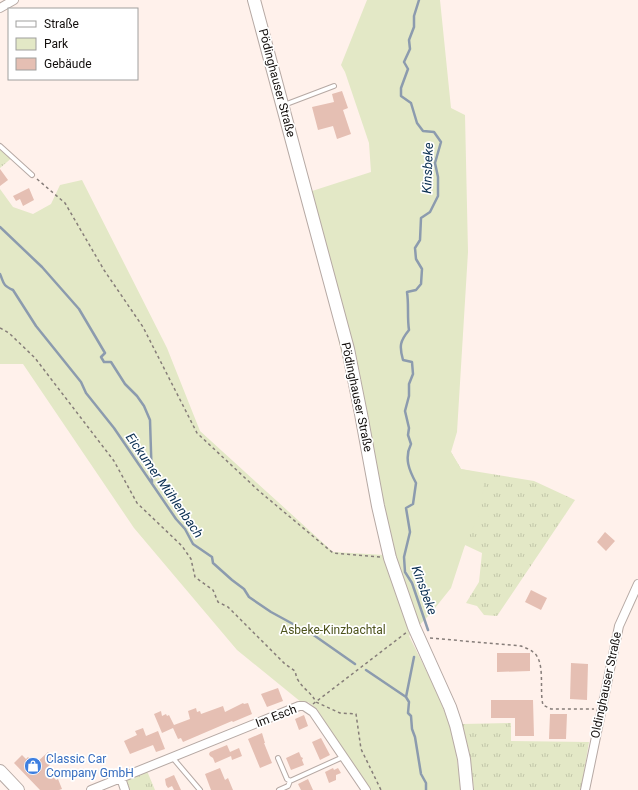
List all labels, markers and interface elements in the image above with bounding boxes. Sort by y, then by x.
legend [8,8,138,80]
text: Straße [44,17,79,31]
street label: Pödinghauser Straße [256,27,298,139]
text: Park [44,37,69,51]
text: Gebäude [44,57,92,71]
water label: Kinsbeke [419,142,436,194]
street label: Pödinghauser Straße [339,341,375,453]
water label: Eickumer Mühlenbach [123,430,206,541]
water label: Kinsbeke [409,564,440,617]
park label: Asbeke-Kinzbachtal [280,623,386,637]
street label: Oldinghauser Straße [588,630,624,740]
street label: Im Esch [254,702,298,730]
place label: Classic Car Company GmbH [46,752,134,780]
shop icon: Classic Car Company GmbH [23,756,43,776]

